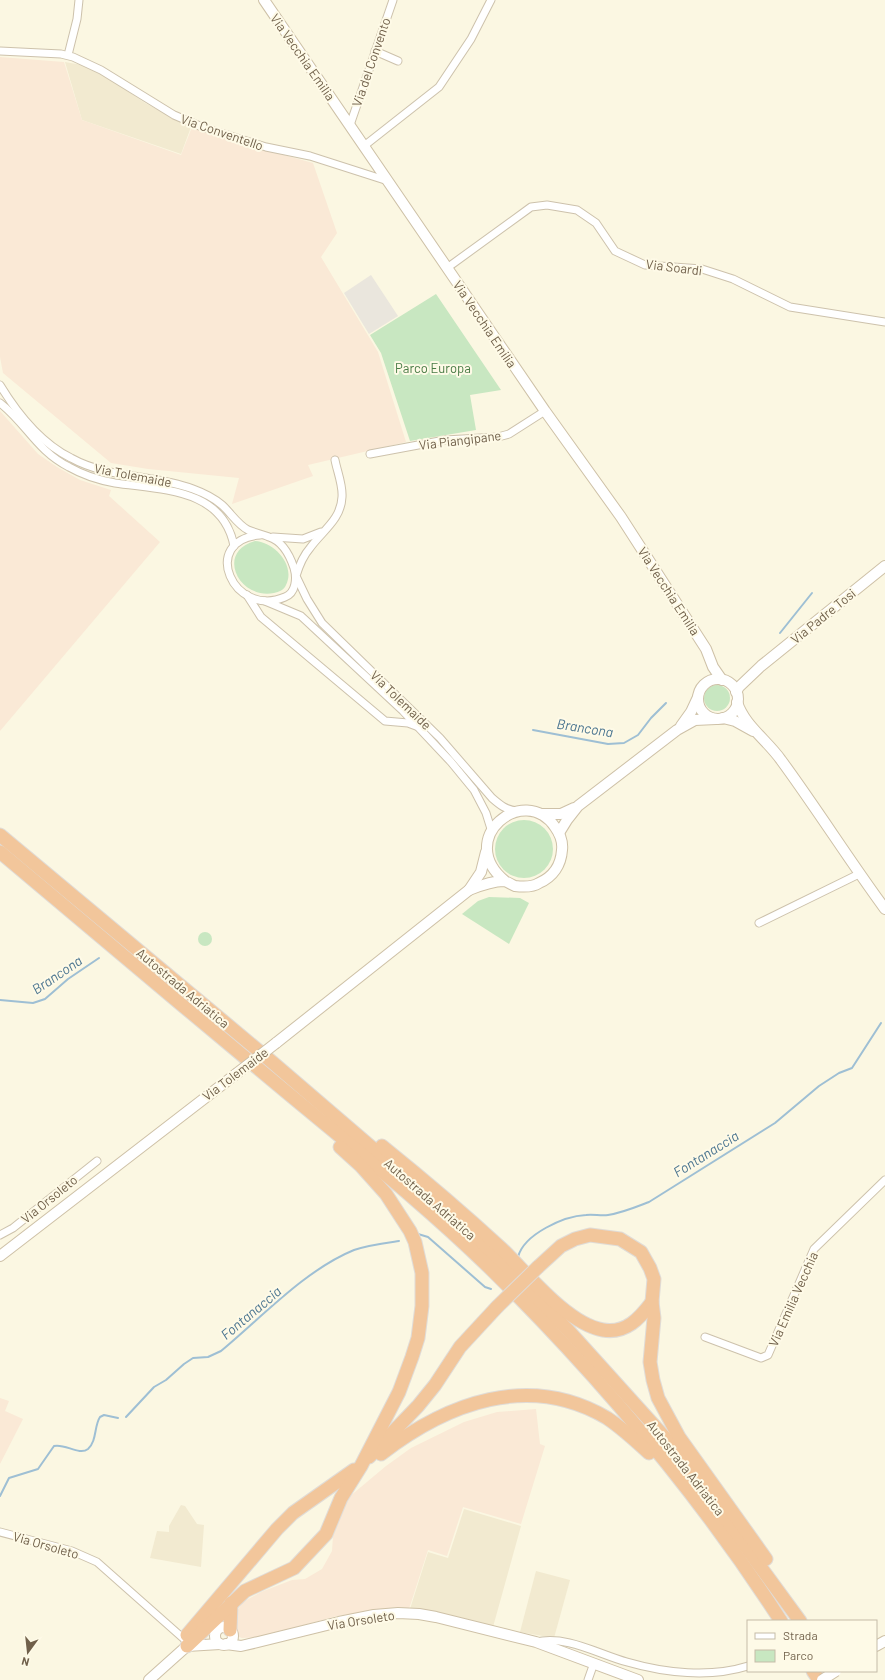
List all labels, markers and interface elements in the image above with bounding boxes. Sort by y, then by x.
street label: Via Vecchia Emilia [267,11,339,103]
street label: Via del Convento [348,15,394,109]
street label: Via Conventello [179,110,265,154]
street label: Via Soardi [645,256,703,278]
street label: Via Vecchia Emilia [450,277,520,371]
park label: Parco Europa [395,360,471,376]
street label: Via Piangipane [418,427,502,453]
street label: Via Tolemaide [93,460,173,490]
street label: Via Vecchia Emilia [634,544,704,638]
street label: Via Padre Tosi [787,585,859,647]
street label: Via Tolemaide [367,667,435,733]
water label: Brancona [556,715,615,740]
street label: Autostrada Adriatica [133,945,233,1031]
water label: Brancona [28,952,85,998]
street label: Via Tolemaide [199,1044,271,1104]
water label: Fontanaccia [670,1127,742,1180]
street label: Autostrada Adriatica [381,1155,479,1243]
street label: Via Orsoleto [18,1171,80,1227]
street label: Via Emilia Vecchia [765,1249,821,1349]
water label: Fontanaccia [217,1282,284,1343]
street label: Autostrada Adriatica [644,1417,728,1519]
street label: Via Orsoleto [11,1528,81,1562]
street label: Via Orsoleto [326,1607,396,1633]
legend [747,1620,877,1672]
text: Strada [783,1628,818,1642]
north arrow [8,1632,48,1672]
text: Parco [783,1648,813,1662]
text: N [20,1655,31,1669]

